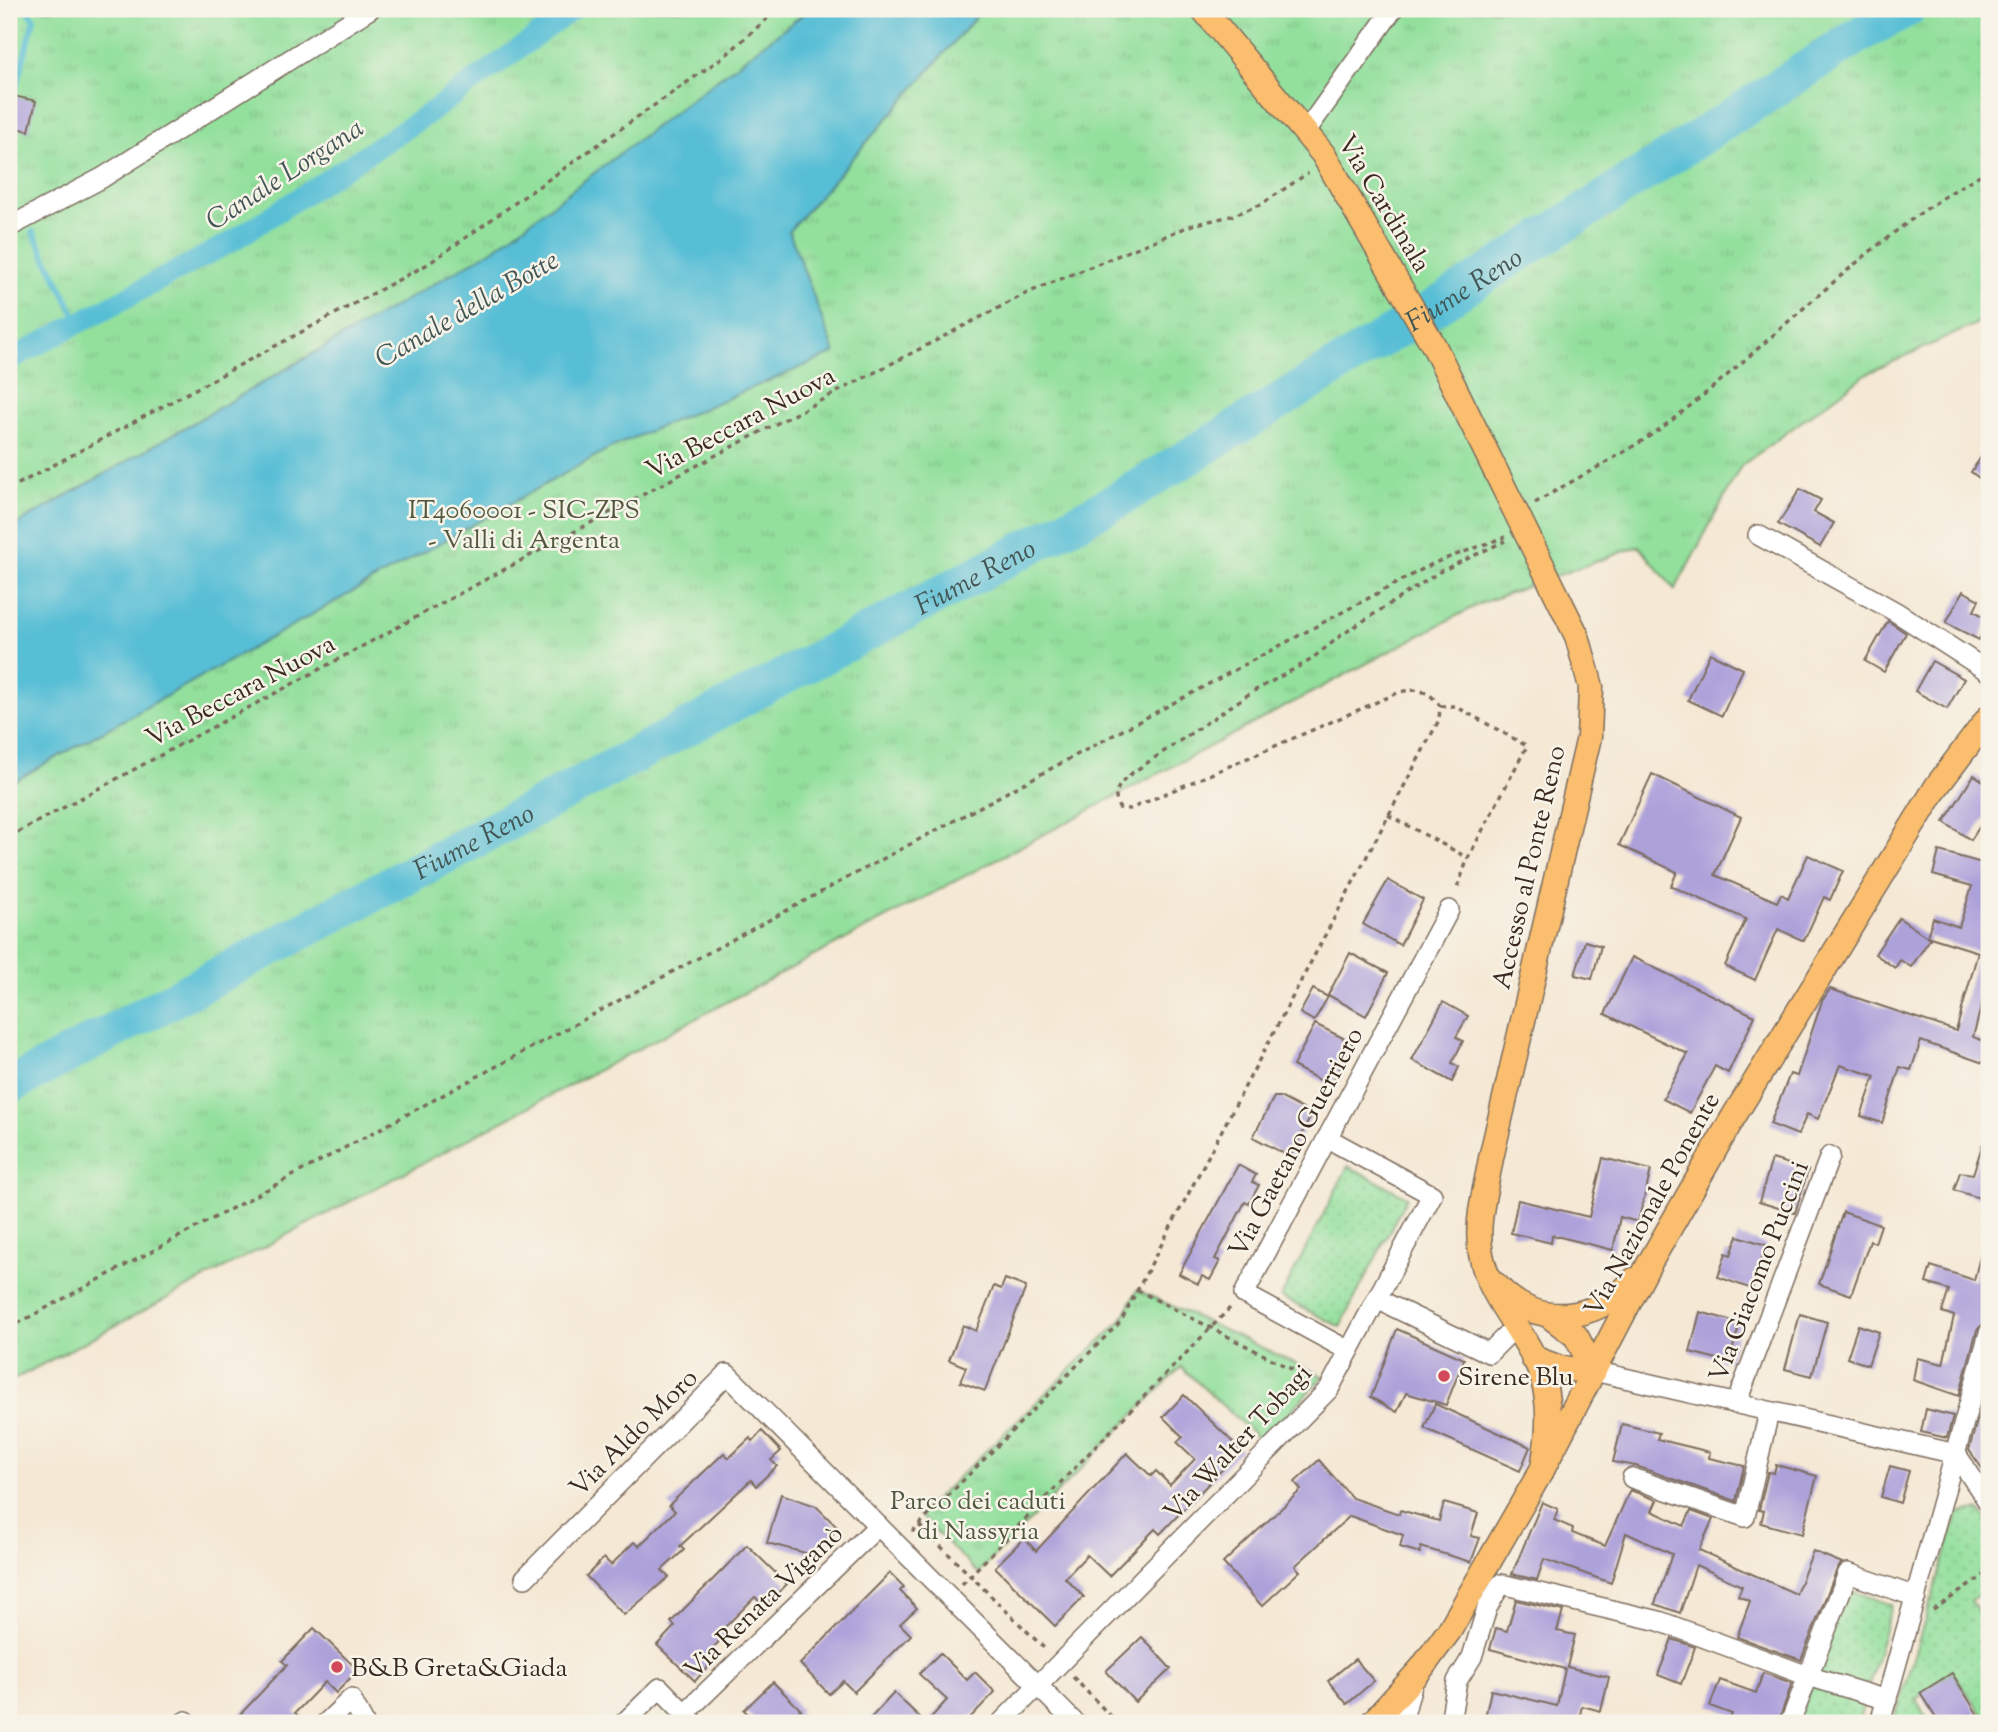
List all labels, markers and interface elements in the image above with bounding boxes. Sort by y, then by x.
water label: Canale Lorgana [199,109,372,242]
street label: Via Cardinala [1327,128,1439,280]
water label: Fiume Reno [1398,239,1531,343]
water label: Canale della Botte [368,242,567,379]
street label: Via Beccara Nuova [640,359,843,490]
park label: IT4060001 - SIC-ZPS - Valli di Argenta [408,493,640,560]
water label: Fiume Reno [908,530,1044,627]
street label: Via Beccara Nuova [140,627,343,758]
street label: Accesso al Ponte Reno [1484,742,1576,993]
water label: Fiume Reno [407,795,542,892]
street label: Via Gaetano Guerriero [1221,1021,1374,1265]
street label: Via Nazionale Ponente [1576,1086,1730,1324]
street label: Via Giacomo Puccini [1701,1156,1820,1388]
street label: Via Walter Tobagi [1156,1357,1322,1531]
place label: Sirene Blu [1458,1360,1574,1397]
street label: Via Aldo Moro [562,1361,707,1506]
marker: Sirene Blu [1436,1368,1452,1384]
park label: Parco dei caduti di Nassyria [890,1484,1066,1551]
street label: Via Renata Viganò [677,1517,853,1689]
place label: B&B Greta&Giada [351,1651,567,1688]
marker: B&B Greta&Giada [329,1659,345,1675]

